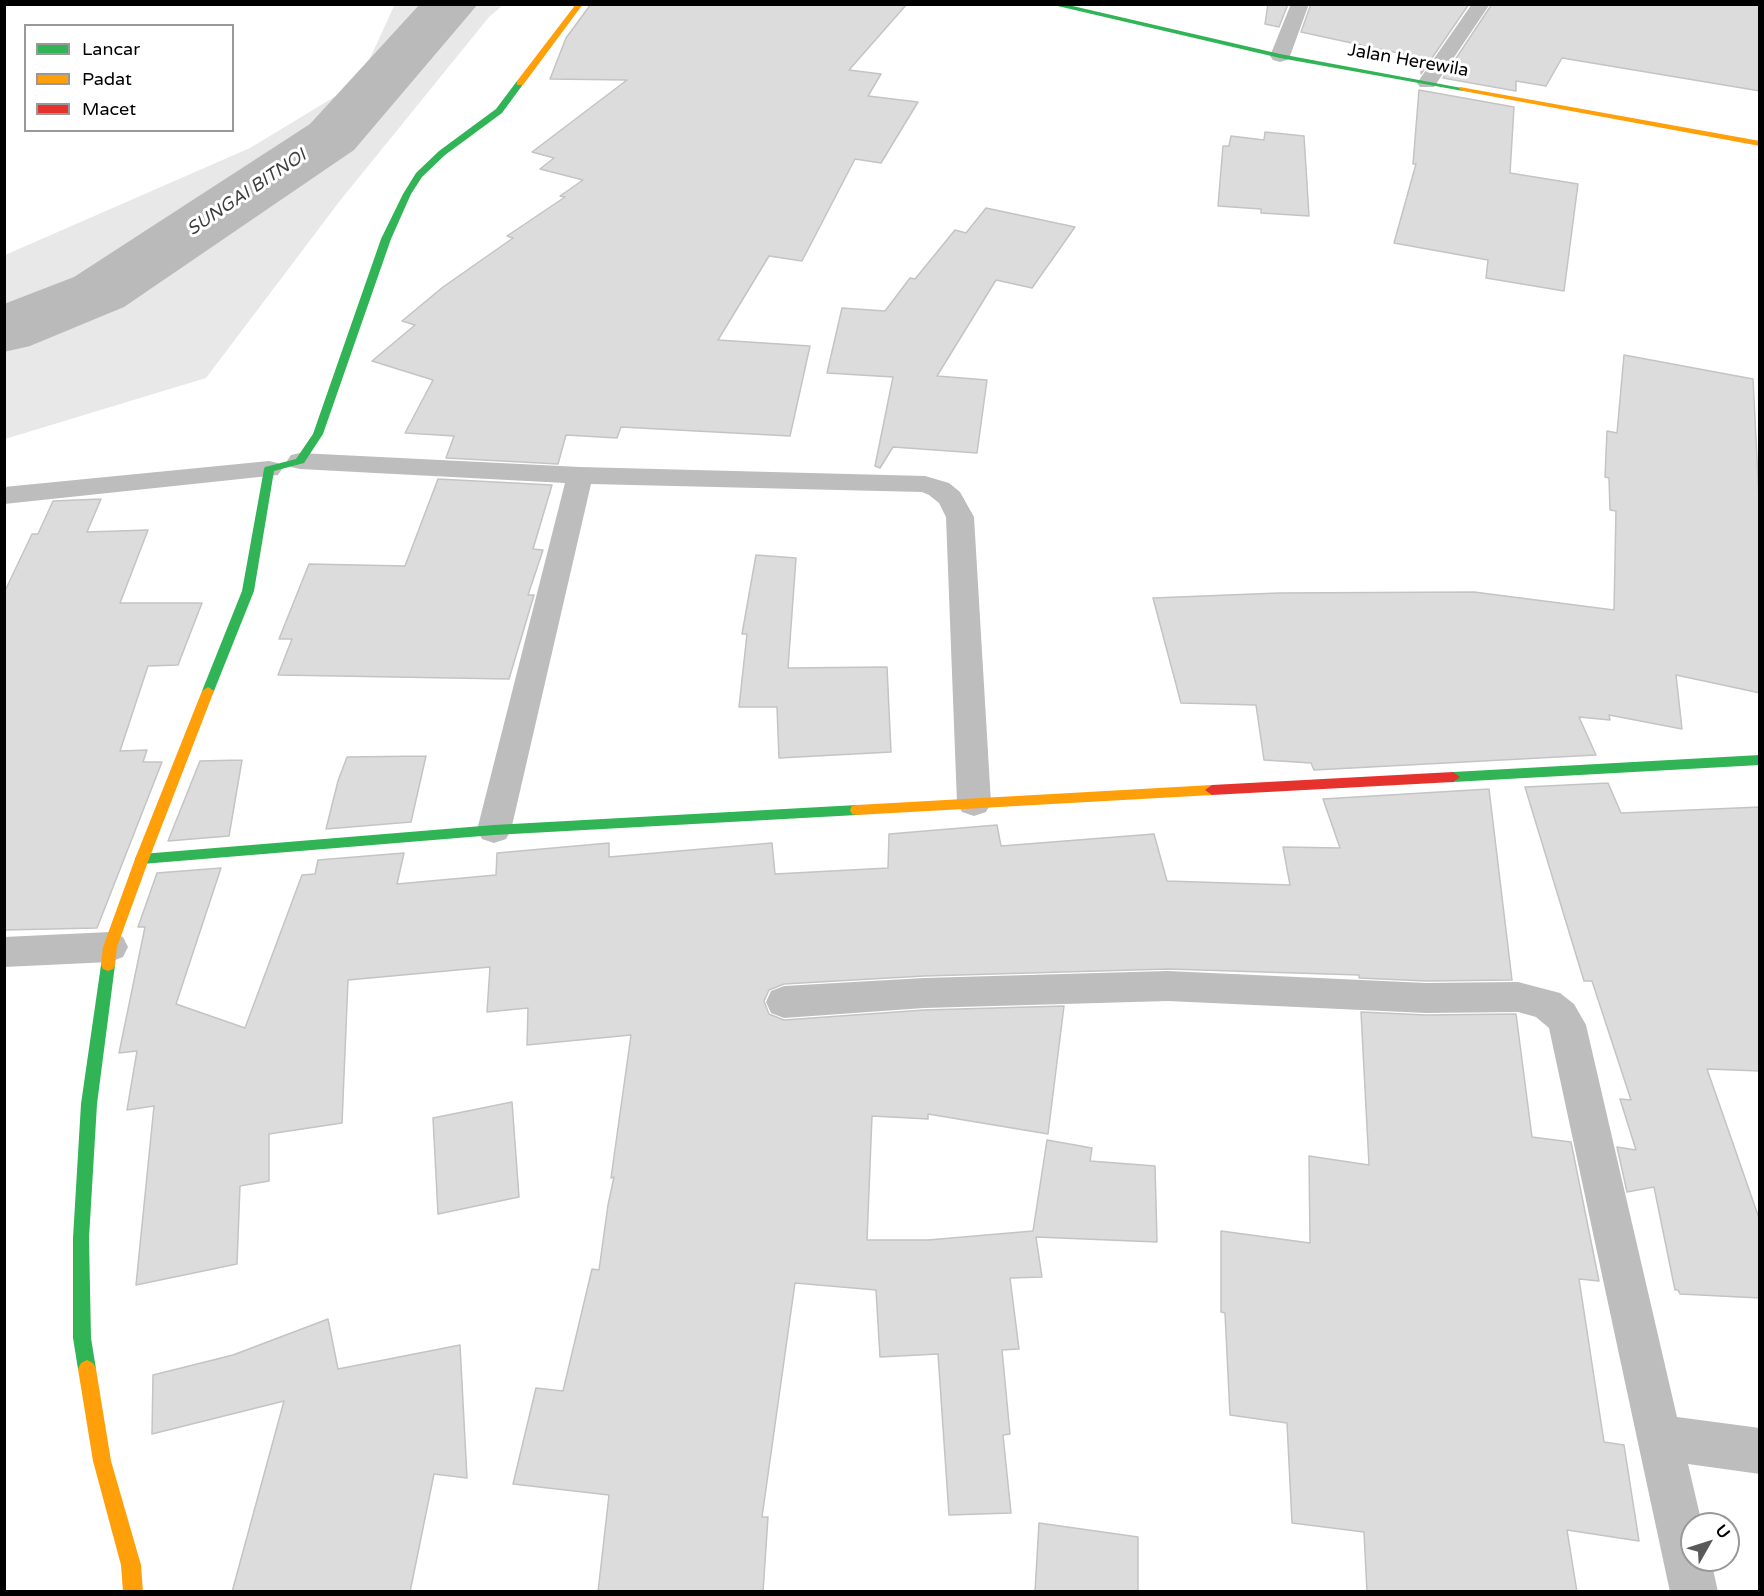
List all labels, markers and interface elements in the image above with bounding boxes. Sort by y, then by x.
legend [24,24,234,132]
text: Lancar [82,38,140,60]
street label: Jalan Herewila [1346,40,1470,82]
text: Padat [82,68,132,90]
text: Macet [82,98,136,120]
water label: SUNGAI BITNOI [183,145,311,241]
north arrow [1680,1512,1740,1572]
text: U [1711,1521,1734,1543]

